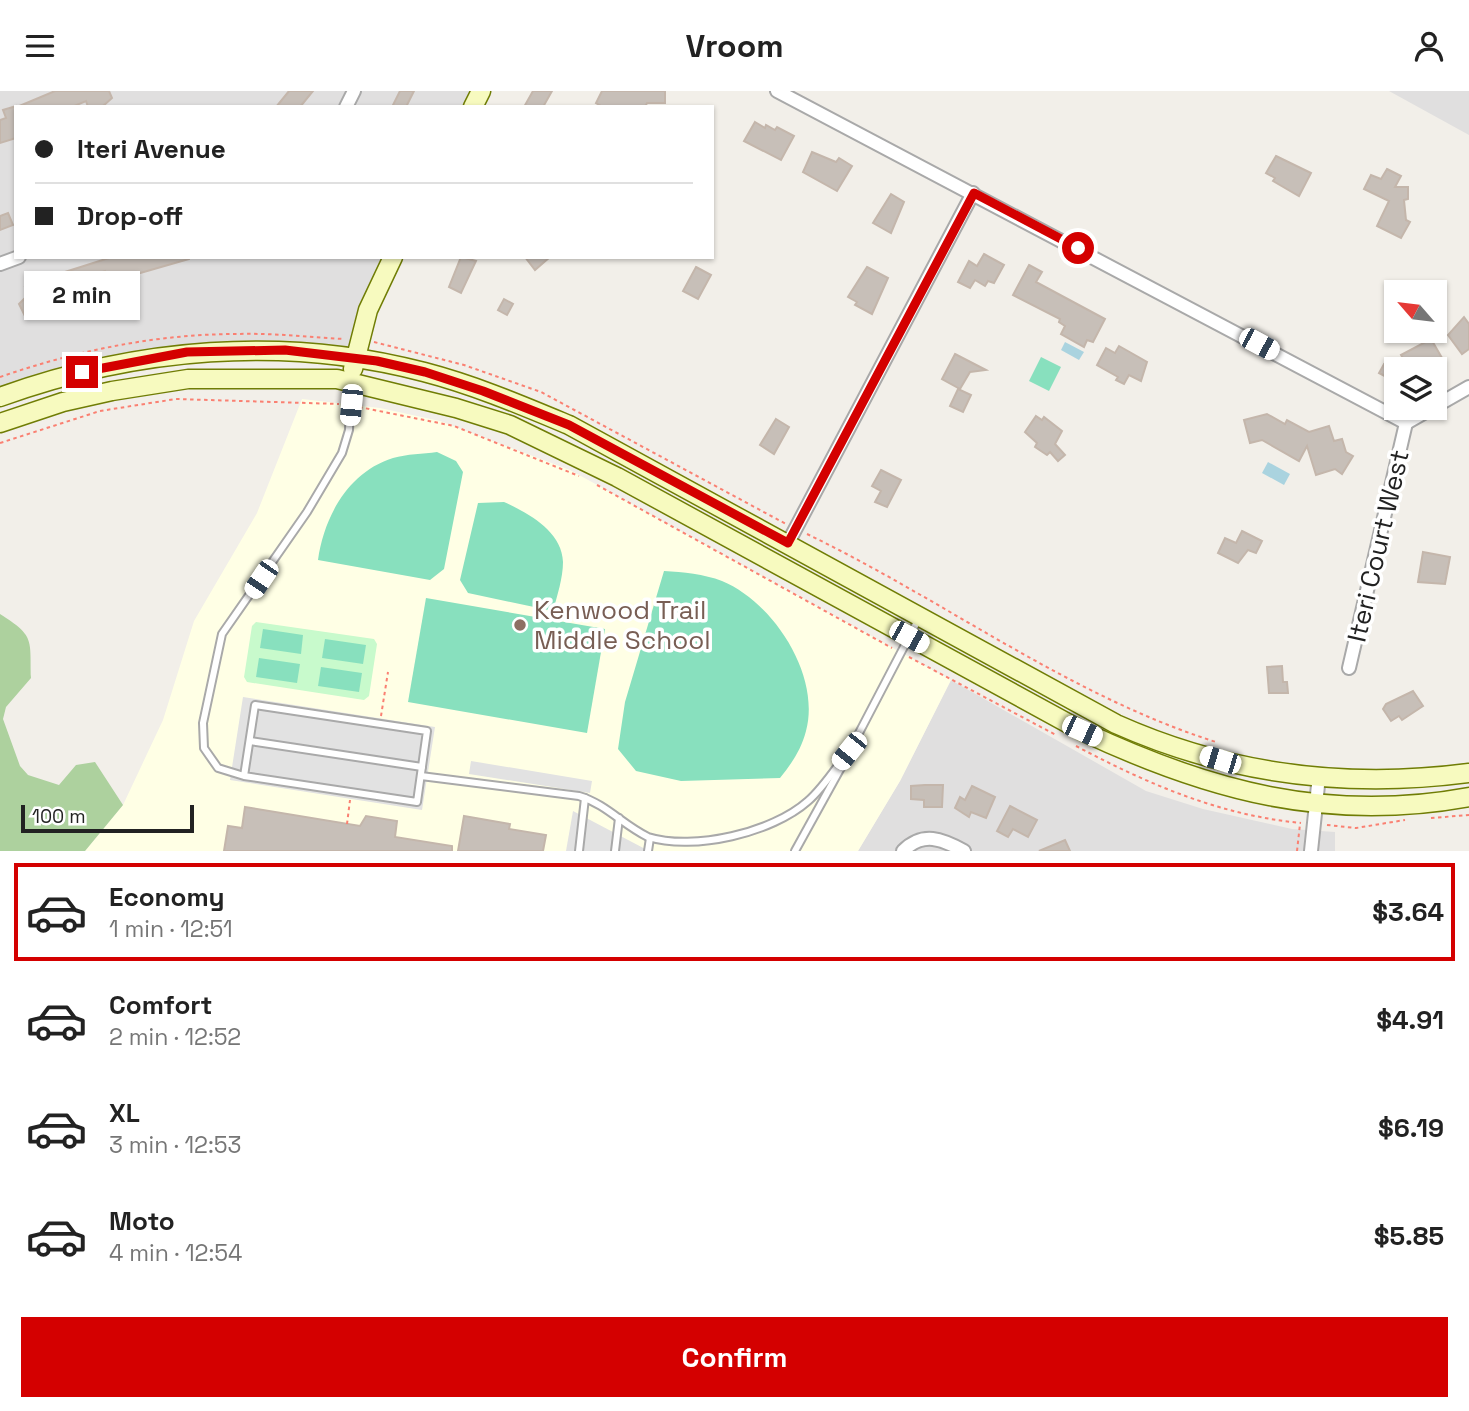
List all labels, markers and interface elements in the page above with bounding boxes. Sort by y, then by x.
text: Vroom [685,26,784,66]
icon: menu [21,27,59,65]
icon: person [1410,27,1448,65]
text: Iteri Avenue [77,132,226,166]
text: Drop-off [77,199,183,233]
route start [1062,232,1094,264]
callout: 2 min [24,271,140,320]
text: 2 min [52,280,112,310]
north arrow [1384,280,1447,343]
map controls [1384,280,1447,420]
car [1236,325,1283,363]
route end [66,356,98,388]
button: layers [1384,357,1447,420]
car [339,383,364,427]
street label: Iteri Court West [1339,447,1417,645]
car [241,556,282,602]
place label: Kenwood Trail Middle School [534,593,711,657]
marker: Kenwood Trail Middle School [512,617,528,633]
car [886,618,933,656]
car [1059,713,1106,749]
car [828,728,871,774]
car [1197,744,1244,776]
scale bar [21,802,194,834]
text: 100 m [32,804,86,829]
text: Economy [109,880,225,914]
icon: car [25,881,88,944]
text: $3.64 [1372,895,1444,929]
text: 1 min · 12:51 [109,914,233,944]
text: Comfort [109,988,212,1022]
icon: car [25,989,88,1052]
text: $4.91 [1376,1003,1444,1037]
text: 2 min · 12:52 [109,1022,241,1052]
text: XL [109,1096,140,1130]
icon: car [25,1097,88,1160]
text: $6.19 [1378,1111,1444,1145]
text: 3 min · 12:53 [109,1130,241,1160]
text: Moto [109,1204,175,1238]
icon: car [25,1205,88,1268]
text: $5.85 [1374,1219,1444,1253]
text: 4 min · 12:54 [109,1238,242,1268]
button: Confirm [21,1317,1448,1397]

